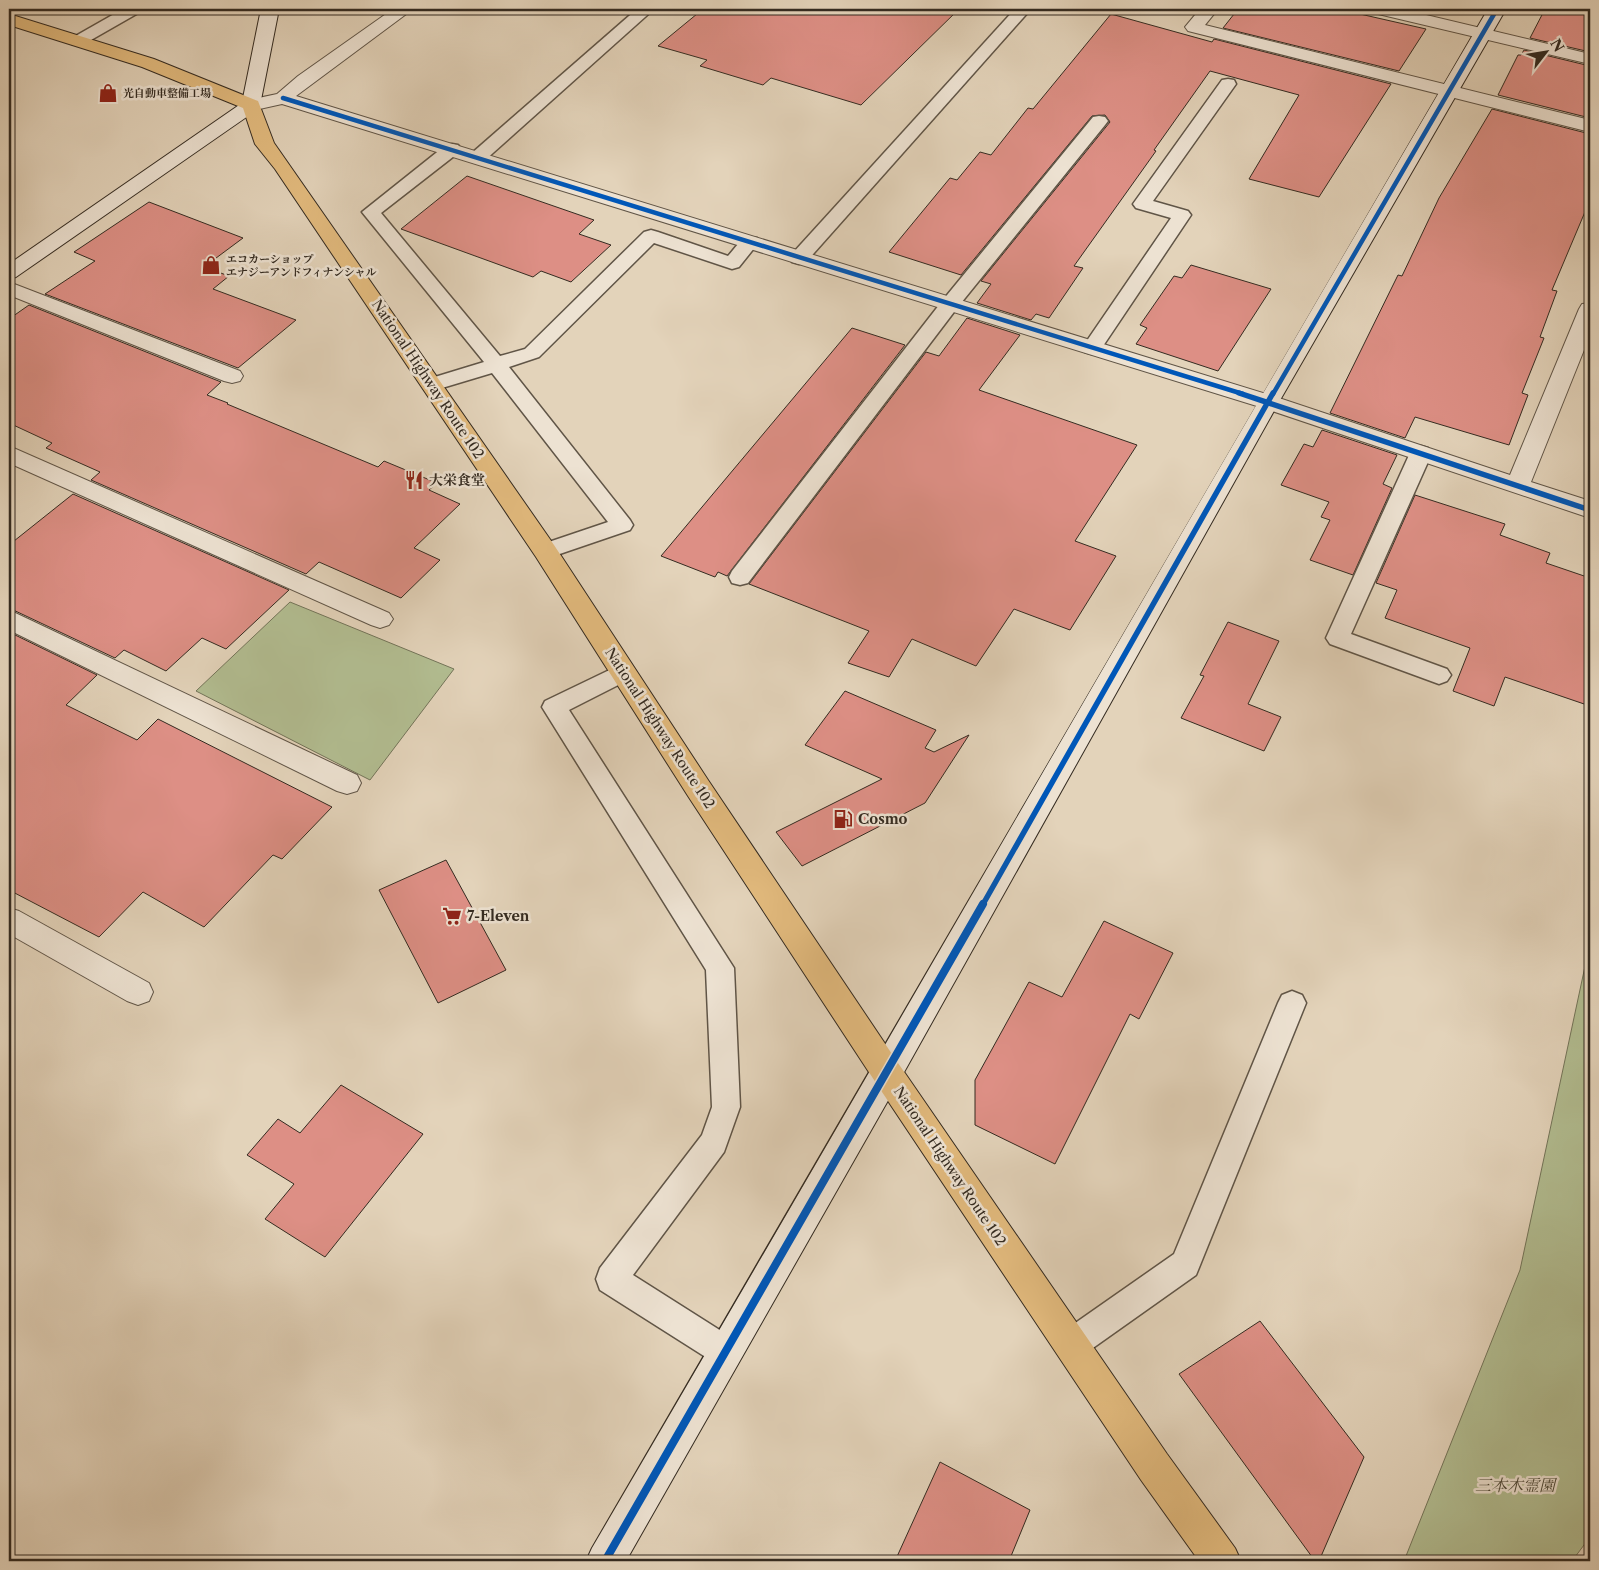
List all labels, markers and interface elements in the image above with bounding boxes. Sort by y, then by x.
north arrow [1522,28,1572,78]
text: N [1546,35,1568,55]
shop icon: 光自動車整備工場 [97,82,119,104]
place label: 光自動車整備工場 [123,86,211,100]
place label: エコカーショップ エナジーアンドフィナンシャル [226,252,377,279]
shop icon: エコカーショップ エナジーアンドフィナンシャル [200,254,222,276]
street label: National Highway Route 102 [368,296,488,462]
restaurant icon: 大栄食堂 [403,469,425,491]
place label: 大栄食堂 [429,471,485,489]
street label: National Highway Route 102 [601,644,719,812]
fuel station icon: Cosmo [832,808,854,830]
place label: Cosmo [858,810,908,828]
supermarket icon: 7-Eleven [441,905,463,927]
place label: 7-Eleven [467,907,530,925]
street label: National Highway Route 102 [890,1083,1010,1249]
park label: 三本木霊園 [1475,1475,1558,1495]

